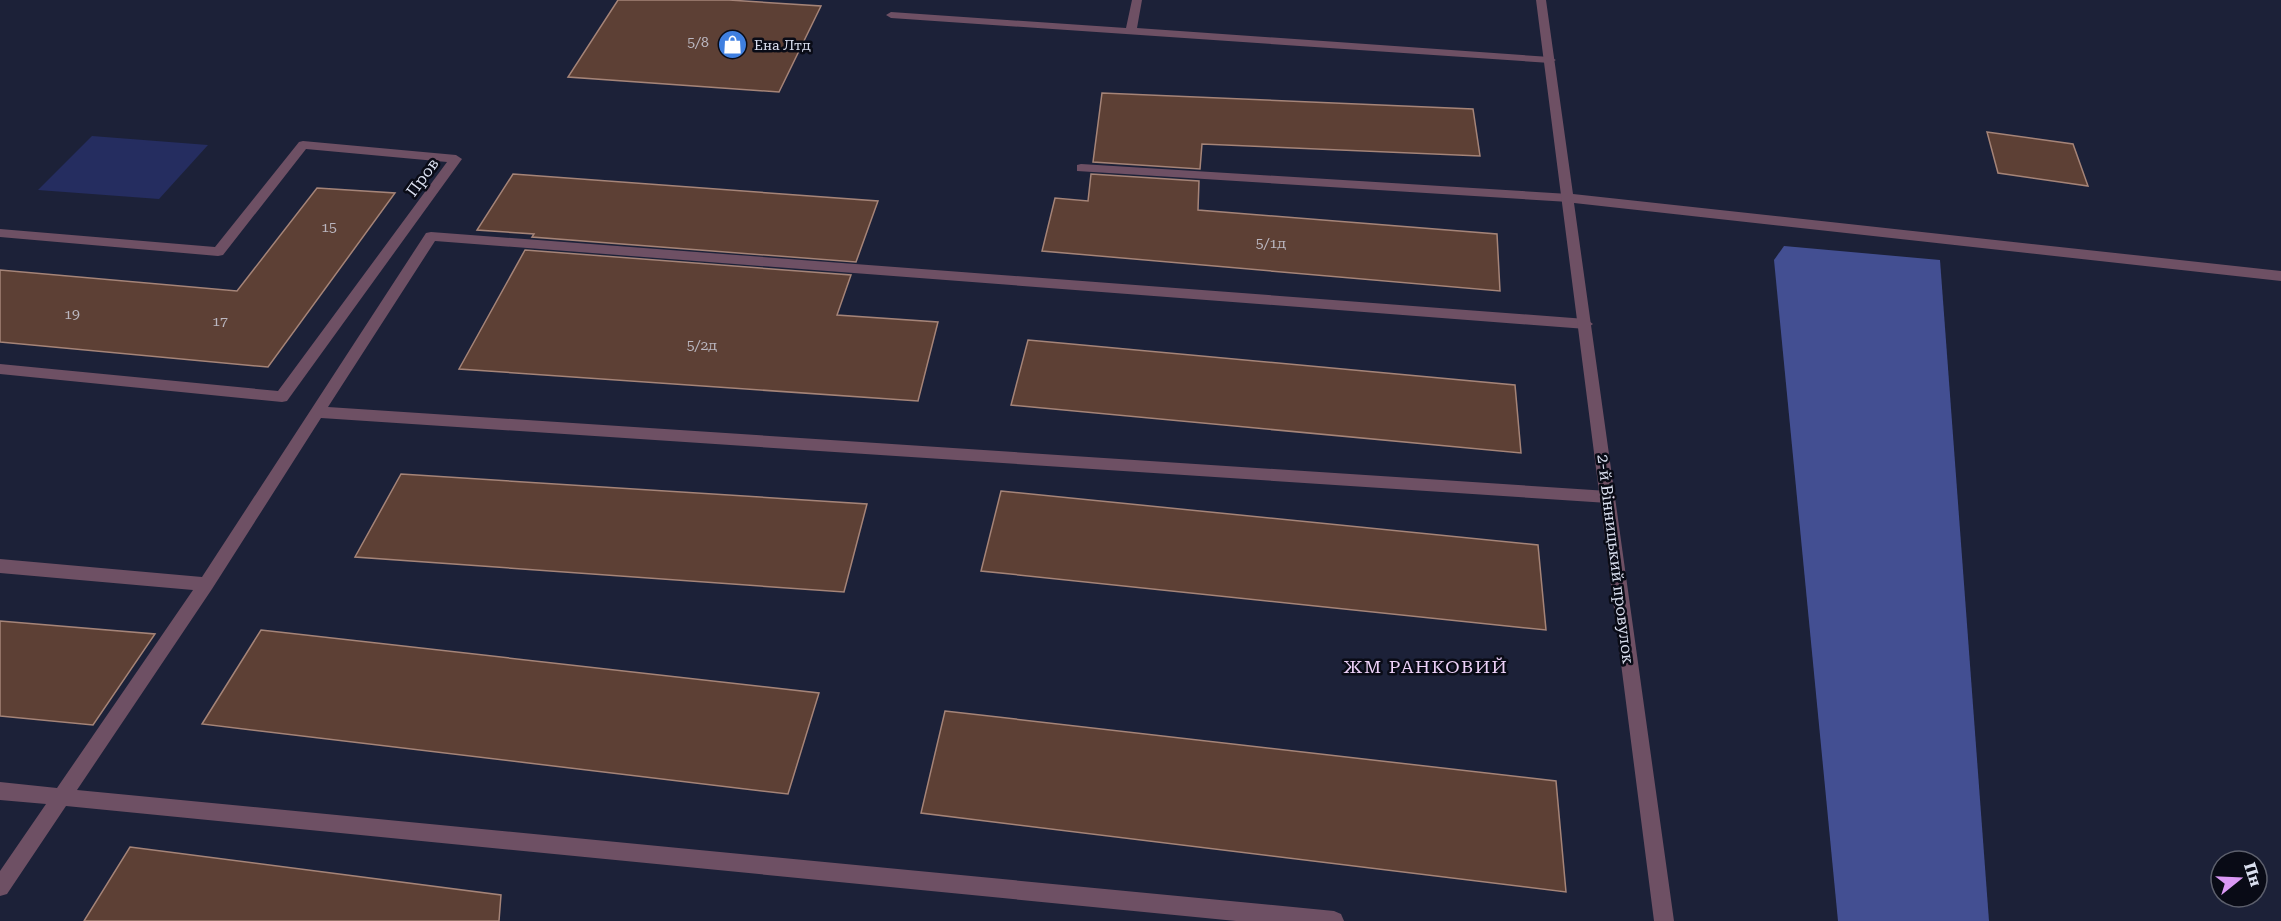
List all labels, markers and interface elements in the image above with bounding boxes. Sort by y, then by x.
shop icon: Ена Лтд [717,29,749,61]
house number: 5/8 [687,34,709,50]
place label: Ена Лтд [754,37,811,53]
street label: Пров [402,154,443,200]
house number: 15 [321,219,337,235]
house number: 5/1д [1256,235,1286,251]
house number: 19 [64,306,80,322]
house number: 17 [212,313,228,329]
house number: 5/2д [687,337,717,353]
street label: 2-й Вінницький провулок [1593,453,1638,665]
district label: ЖМ РАНКОВИЙ [1344,656,1508,677]
north arrow [2209,849,2269,909]
text: Пн [2240,860,2266,889]

